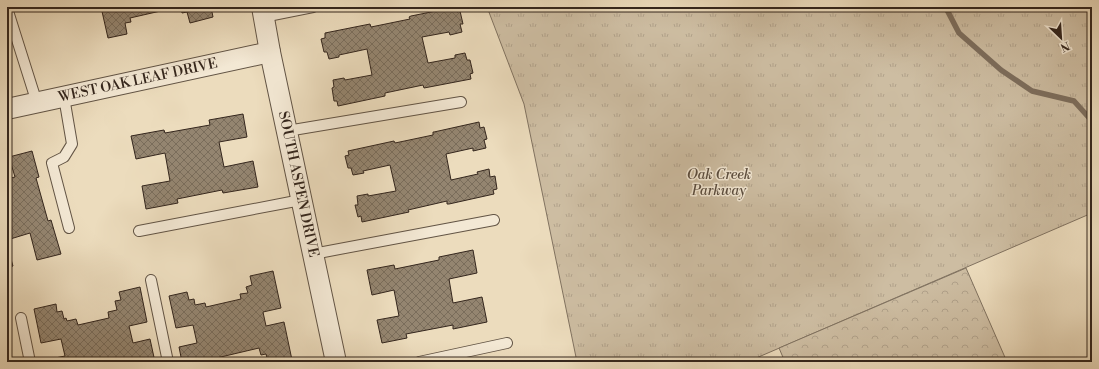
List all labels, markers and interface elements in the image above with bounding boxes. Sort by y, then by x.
north arrow [1041,18,1081,58]
text: N [1058,38,1072,54]
street label: WEST OAK LEAF DRIVE [56,55,219,107]
street label: SOUTH ASPEN DRIVE [274,110,323,259]
park label: Oak Creek Parkway [687,166,751,200]

